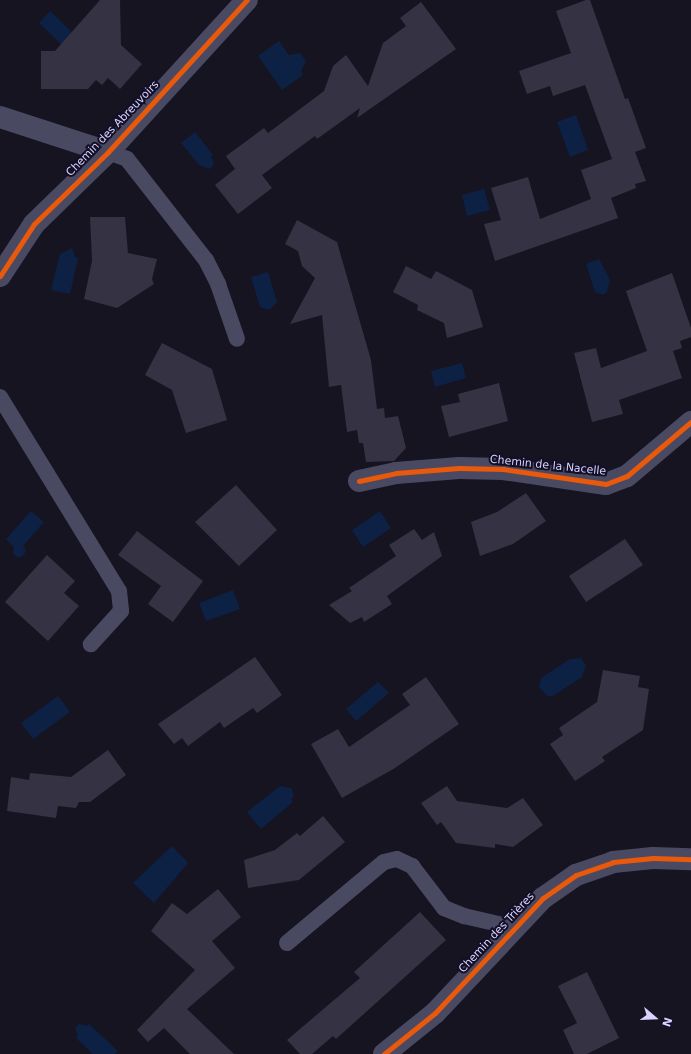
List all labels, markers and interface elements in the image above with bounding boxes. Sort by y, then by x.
street label: Chemin des Abreuvoirs [64,78,162,180]
street label: Chemin de la Nacelle [489,453,607,479]
street label: Chemin des Trières [456,890,538,976]
north arrow [635,998,675,1038]
text: N [659,1016,674,1029]

